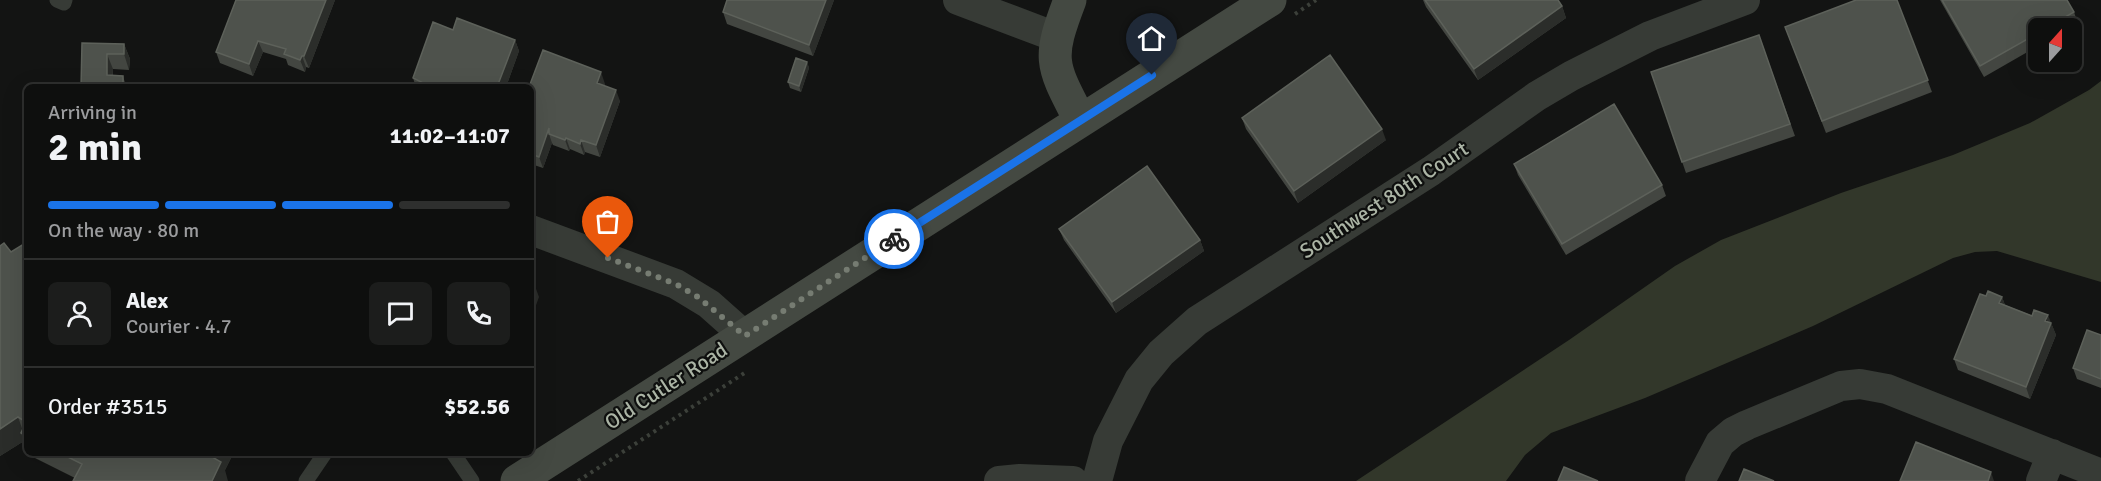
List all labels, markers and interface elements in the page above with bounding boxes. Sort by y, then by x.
pin [1126,13,1177,75]
north arrow [2028,18,2082,72]
map controls [2028,18,2082,72]
icon: home [1135,22,1168,55]
text: Arriving in [48,100,137,125]
text: 11:02–11:07 [390,122,510,149]
text: 2 min [48,123,142,171]
street label: Southwest 80th Court [1295,136,1473,264]
pin [582,196,633,258]
icon: bag [591,205,624,238]
courier [864,209,924,269]
text: On the way · 80 m [48,218,199,243]
icon: bike [878,223,911,256]
button: person [48,282,111,345]
button: chat [369,282,432,345]
button: phone [447,282,510,345]
text: Alex [126,287,168,314]
text: Courier · 4.7 [126,314,232,339]
street label: Old Cutler Road [600,337,732,435]
text: Order #3515 [48,393,168,420]
text: $52.56 [444,393,510,420]

